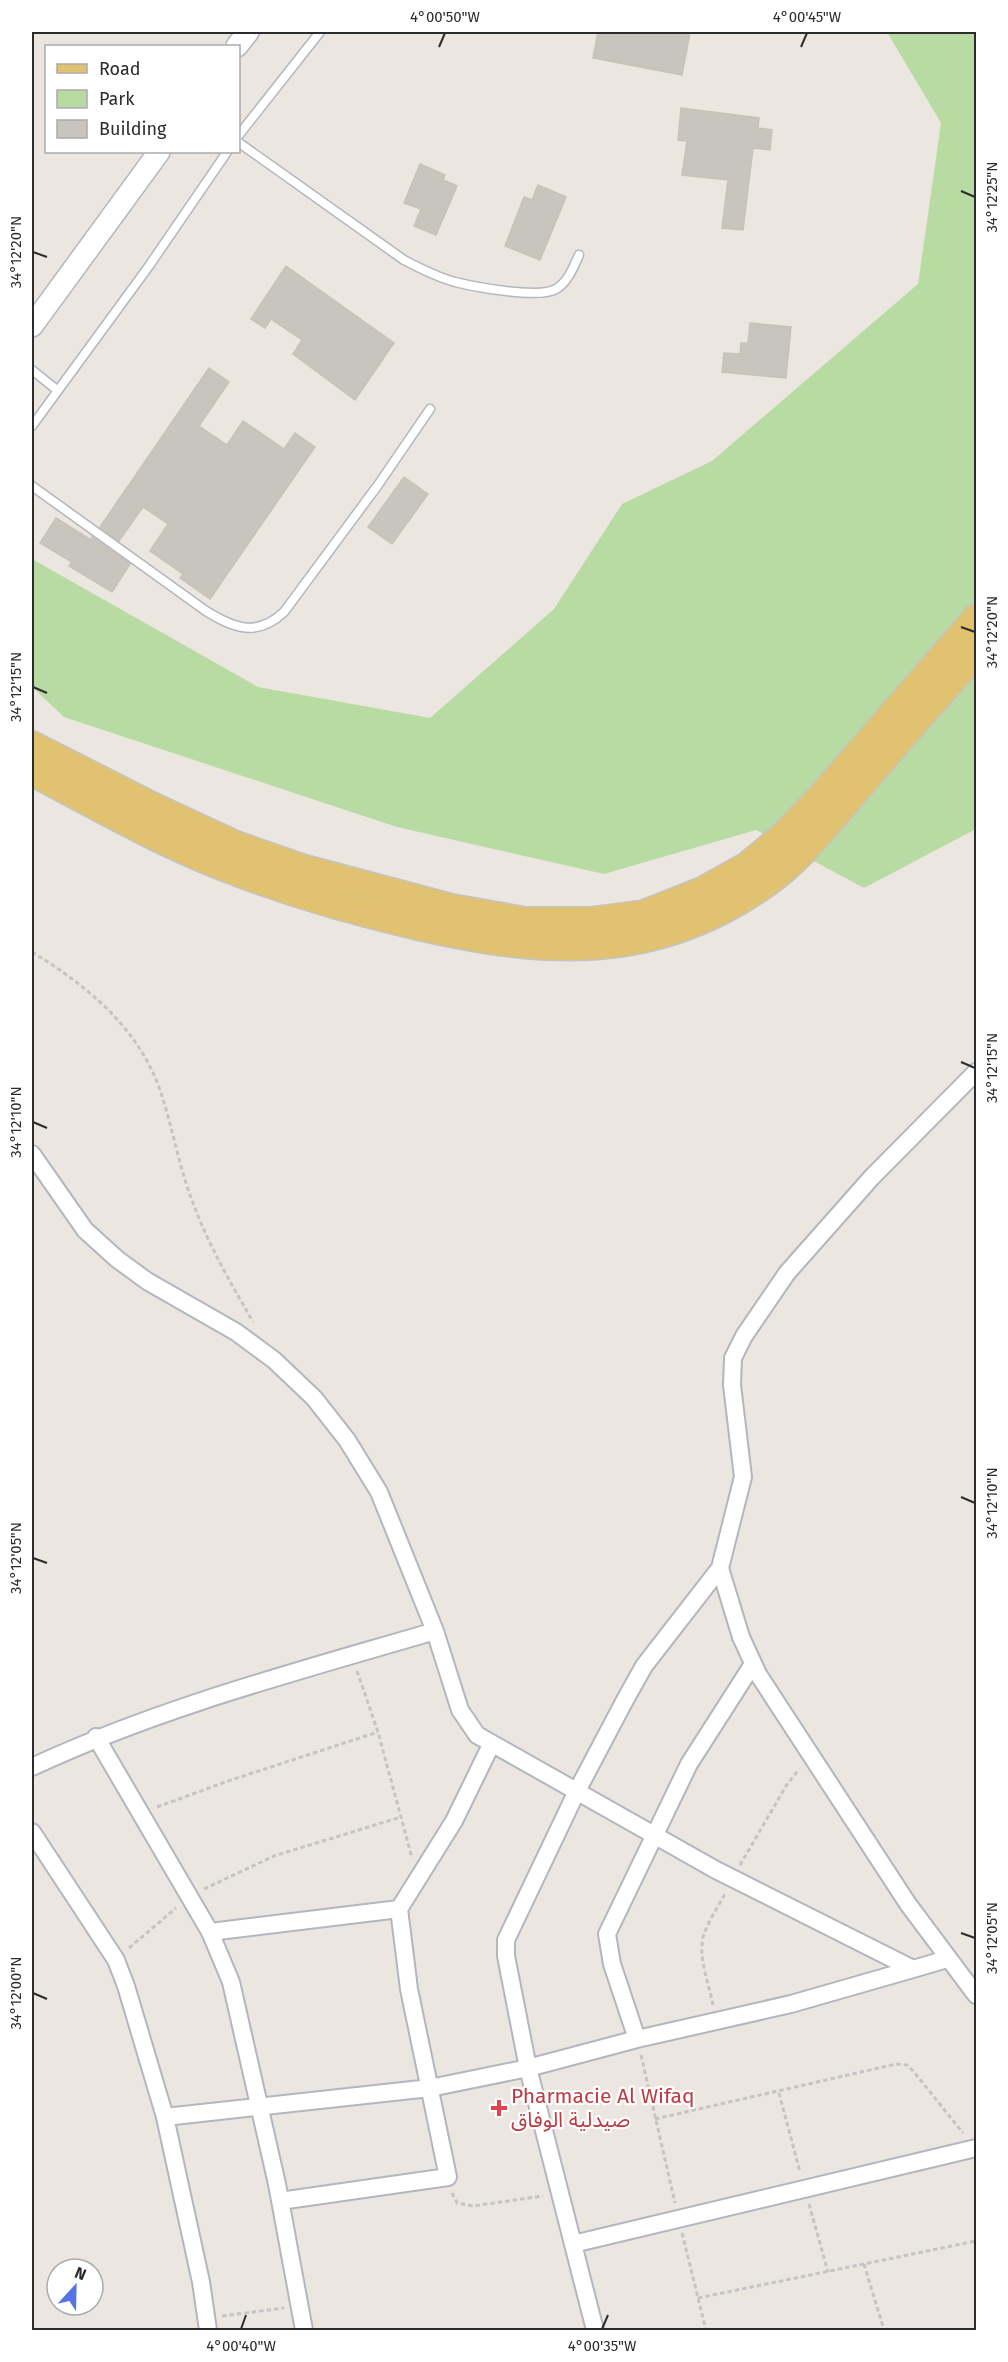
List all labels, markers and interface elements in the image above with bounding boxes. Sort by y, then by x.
text: 4°00'50"W [410,8,481,26]
text: 4°00'45"W [773,8,842,26]
legend [45,45,240,153]
text: Road [99,58,141,80]
text: Park [99,88,135,110]
text: Building [99,118,167,140]
text: 34°12'25"N [983,161,1001,233]
text: 34°12'20"N [7,216,25,288]
text: 34°12'20"N [983,596,1001,668]
text: 34°12'15"N [7,652,25,722]
text: 34°12'15"N [983,1033,1001,1103]
text: 34°12'10"N [7,1086,25,1158]
text: 34°12'10"N [983,1467,1001,1539]
text: 34°12'05"N [7,1522,25,1594]
text: 34°12'05"N [983,1902,1001,1974]
text: 34°12'00"N [7,1956,25,2030]
place label: Pharmacie Al Wifaq صيدلية الوفاق [511,2083,695,2133]
marker: Pharmacie Al Wifaq صيدلية الوفاق [492,2101,506,2115]
north arrow [45,2257,105,2317]
text: N [72,2263,89,2284]
text: 4°00'40"W [206,2337,276,2355]
text: 4°00'35"W [568,2337,637,2355]

